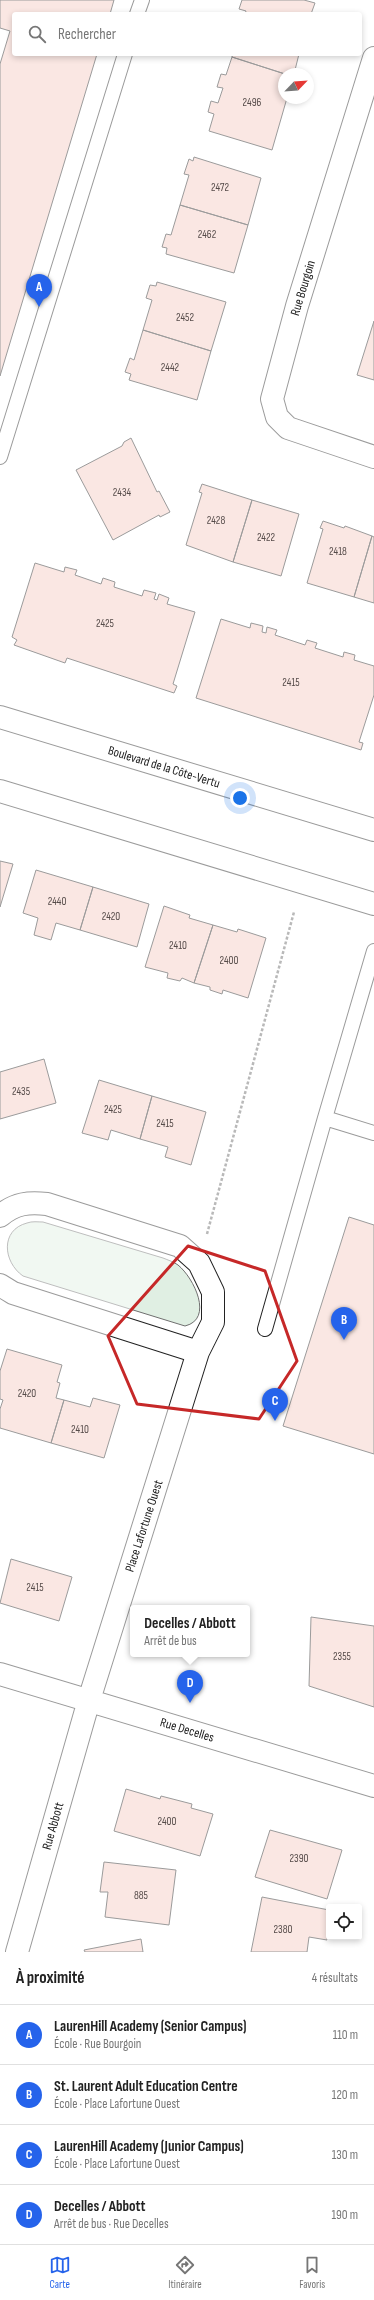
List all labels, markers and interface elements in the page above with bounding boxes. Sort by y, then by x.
search box [12,12,362,56]
icon: search [26,23,48,45]
text: Rechercher [58,25,116,44]
north arrow [278,68,314,104]
house number: 2496 [243,96,262,109]
house number: 2472 [211,181,229,194]
house number: 2462 [198,228,217,241]
street label: Rue Bourgoin [287,258,319,318]
pin: A [26,274,52,307]
house number: 2452 [176,311,194,324]
house number: 2442 [161,361,180,374]
house number: 2434 [113,486,132,499]
house number: 2428 [207,514,225,527]
house number: 2422 [257,531,276,544]
house number: 2418 [329,545,347,558]
house number: 2425 [96,617,114,630]
house number: 2415 [282,676,300,689]
street label: Boulevard de la Côte-Vertu [106,742,222,792]
your location [230,788,250,808]
house number: 2440 [48,895,66,908]
house number: 2420 [102,910,120,923]
house number: 2410 [169,939,187,952]
house number: 2400 [220,954,239,967]
house number: 2435 [12,1085,30,1098]
house number: 2425 [104,1103,122,1116]
house number: 2415 [156,1117,174,1130]
pin: B [331,1307,357,1340]
house number: 2420 [18,1387,36,1400]
pin: C [262,1388,288,1421]
house number: 2410 [71,1423,89,1436]
street label: Place Lafortune Ouest [122,1478,166,1574]
house number: 2415 [26,1581,44,1594]
popup [130,1605,250,1657]
text: Decelles / Abbott [144,1614,236,1633]
text: Arrêt de bus [144,1633,197,1649]
house number: 2355 [333,1650,351,1663]
pin: D [177,1670,203,1703]
street label: Rue Decelles [158,1714,216,1746]
street label: Rue Abbott [39,1800,67,1852]
house number: 2400 [158,1815,177,1828]
house number: 2390 [290,1852,309,1865]
house number: 885 [134,1889,148,1902]
map controls [326,1904,362,1940]
button: locate [326,1904,362,1940]
house number: 2380 [274,1923,293,1936]
text: À proximité [16,1968,84,1988]
text: 4 résultats [312,1970,358,1986]
text: LaurenHill Academy (Senior Campus) [54,2017,247,2036]
text: A [26,2027,32,2043]
text: 110 m [333,2027,358,2043]
text: École · Rue Bourgoin [54,2036,141,2052]
text: St. Laurent Adult Education Centre [54,2077,238,2096]
text: B [26,2087,32,2103]
text: 120 m [332,2087,358,2103]
text: École · Place Lafortune Ouest [54,2096,180,2112]
text: LaurenHill Academy (Junior Campus) [54,2137,244,2156]
text: C [26,2147,32,2163]
text: 130 m [332,2147,358,2163]
text: École · Place Lafortune Ouest [54,2156,180,2172]
text: Decelles / Abbott [54,2197,145,2216]
text: D [26,2207,32,2223]
text: 190 m [331,2207,358,2223]
text: Arrêt de bus · Rue Decelles [54,2216,169,2232]
tab: Carte [49,2254,71,2291]
tab: Itinéraire [168,2254,202,2291]
tab: Favoris [299,2254,325,2291]

